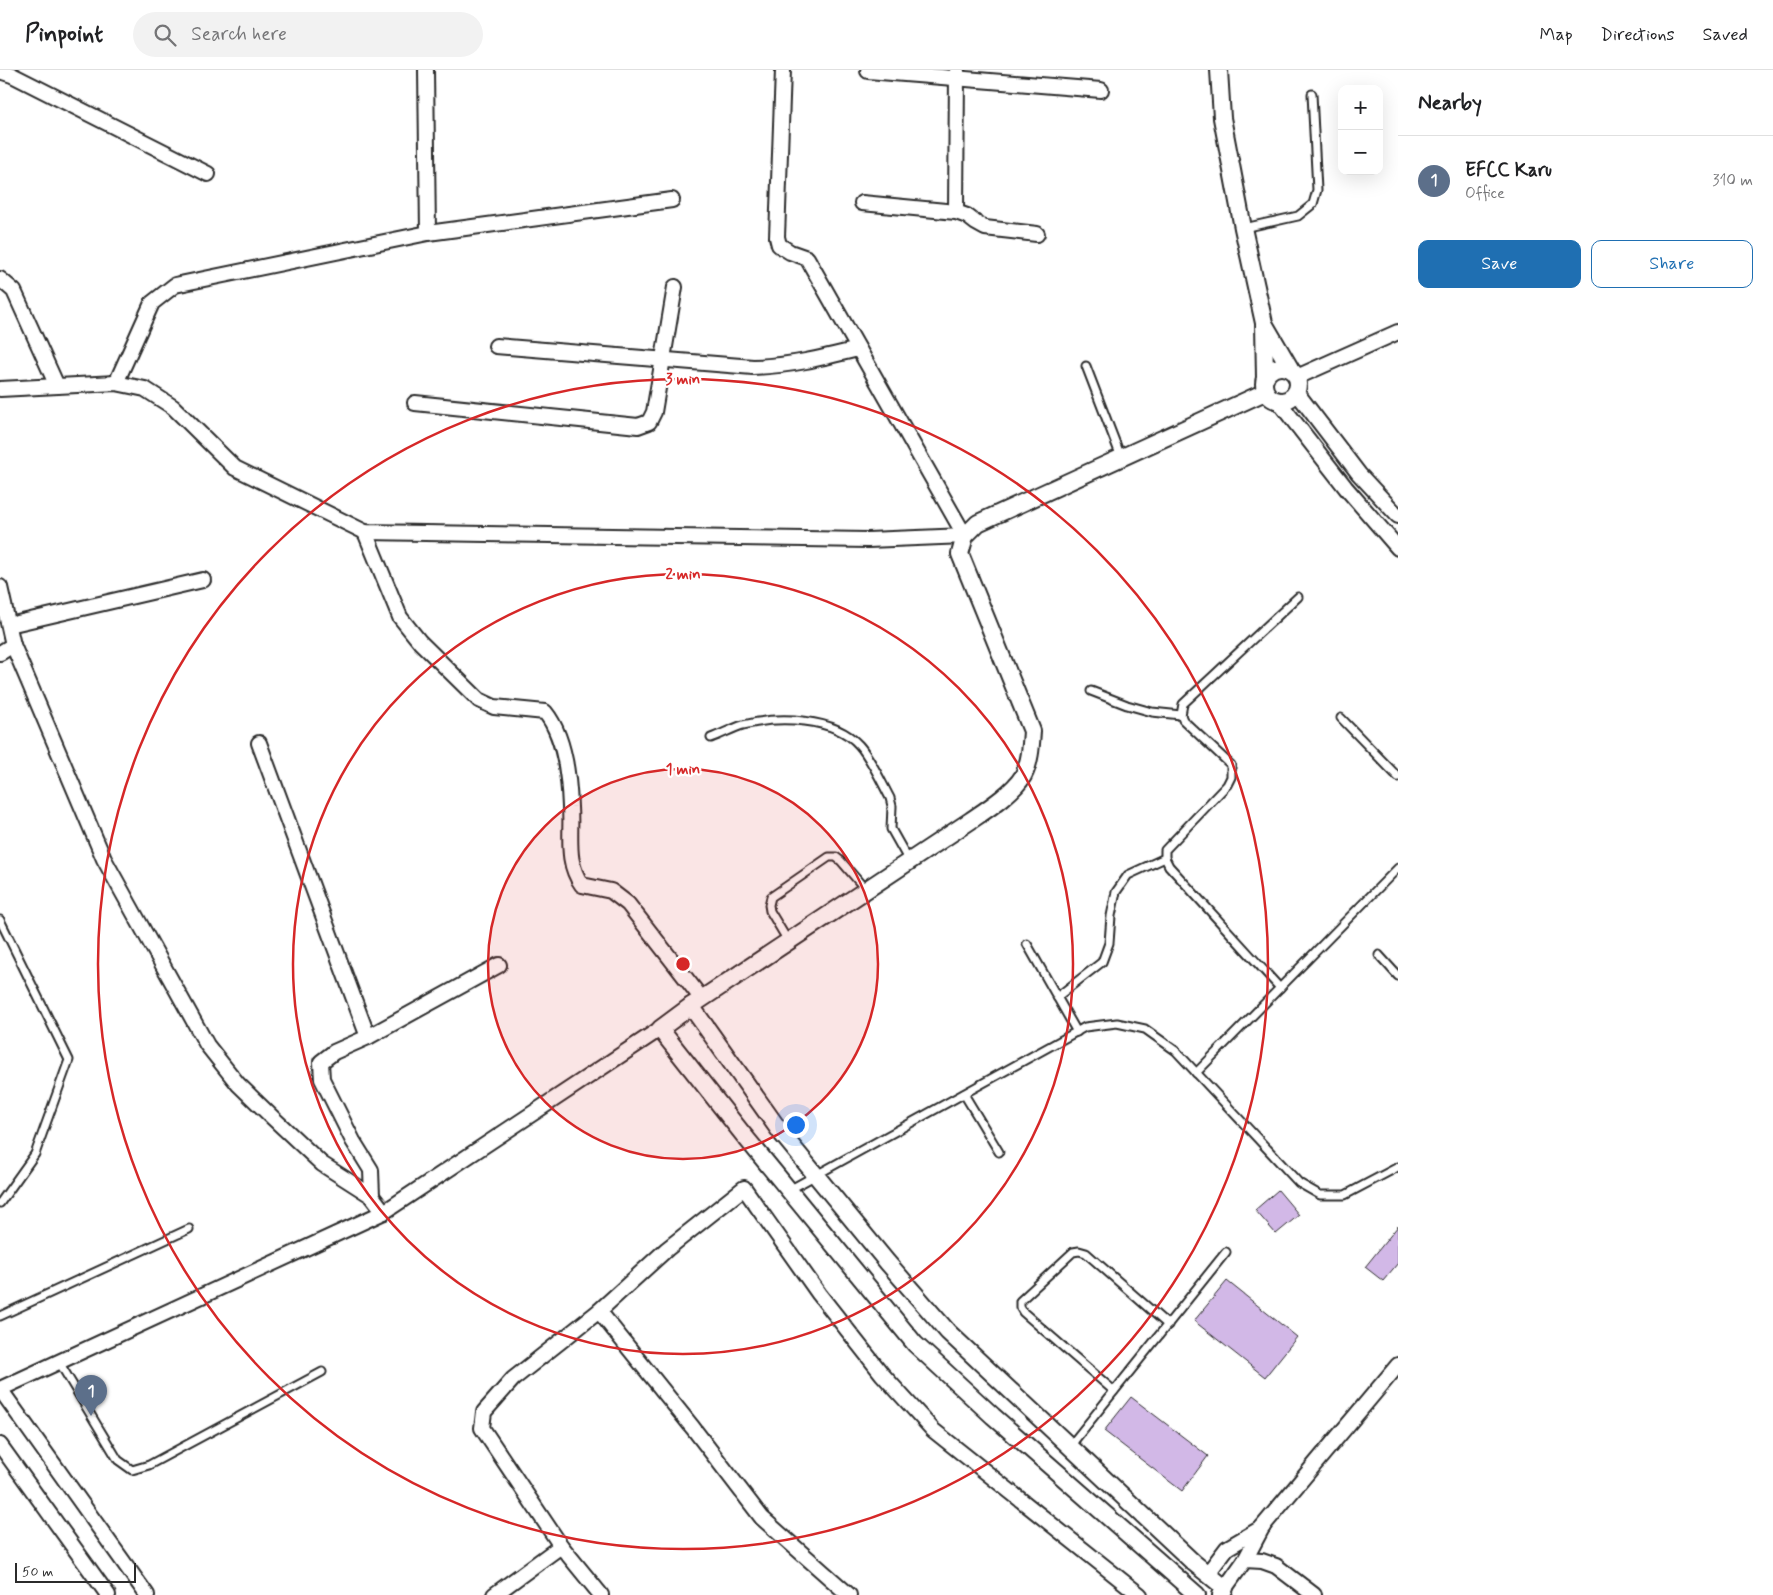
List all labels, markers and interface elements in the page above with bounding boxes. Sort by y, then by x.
search box [133,12,483,57]
text: Pinpoint [25,19,103,50]
icon: search [151,21,179,49]
text: Search here [191,22,287,47]
text: Map [1540,23,1573,47]
text: Directions [1601,23,1675,47]
text: Saved [1703,23,1748,47]
map controls [1338,85,1383,175]
button: + [1338,85,1383,130]
text: Nearby [1418,89,1482,117]
button: − [1338,130,1383,175]
text: EFCC Karu [1465,158,1552,183]
text: 1 [1430,170,1438,191]
text: 310 m [1712,170,1753,191]
text: Office [1465,183,1505,204]
button: Save [1418,240,1581,288]
button: Share [1591,240,1753,288]
text: 3 min [666,370,700,390]
text: 2 min [665,565,701,585]
text: 1 min [666,760,700,780]
centre of rings [674,955,692,973]
your location [783,1112,809,1138]
pin: 1 [75,1375,107,1416]
scale bar [15,1560,136,1583]
text: 50 m [22,1563,53,1581]

